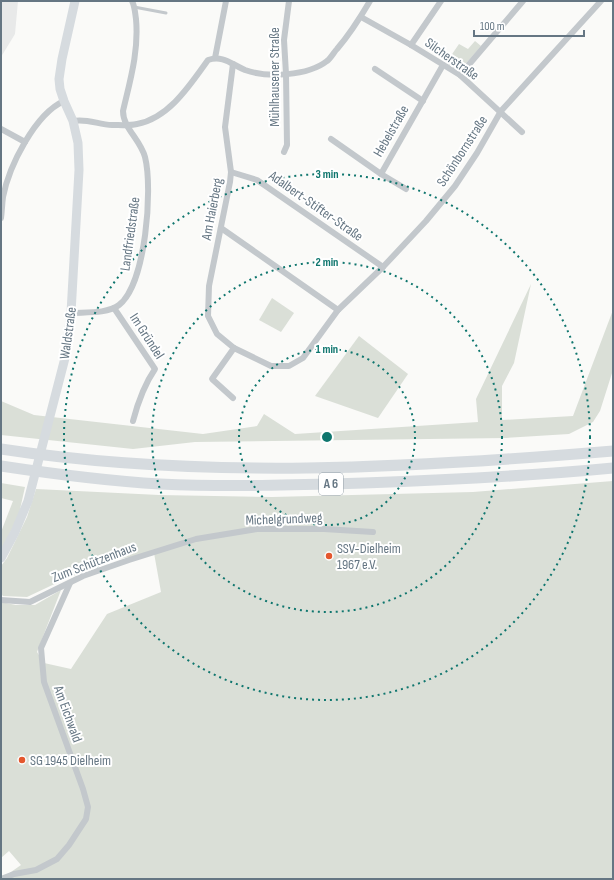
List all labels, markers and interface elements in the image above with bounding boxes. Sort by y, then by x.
scale bar [474,12,584,38]
text: 100 m [480,19,505,34]
street label: Mühlhausener Straße [266,27,283,127]
street label: Silcherstraße [422,34,482,84]
street label: Hebelstraße [369,102,413,160]
street label: Schönbornstraße [433,112,491,190]
street label: Adalbert-Stifter-Straße [265,167,366,245]
text: 3 min [316,167,338,182]
street label: Am Haierberg [197,176,226,242]
street label: Landfriedstraße [116,196,144,272]
text: 2 min [316,255,338,270]
street label: Waldstraße [56,306,80,360]
street label: Im Gründel [126,310,168,362]
text: 1 min [316,342,338,357]
centre of rings [320,430,334,444]
road number: A 6 [319,473,343,495]
street label: Michelgrundweg [245,509,323,529]
street label: Zum Schützenhaus [49,538,139,586]
place label: SSV-Dielheim 1967 e.V. [337,540,401,573]
marker: SSV-Dielheim 1967 e.V. [324,551,334,561]
street label: Am Eichwald [50,682,86,745]
place label: SG 1945 Dielheim [30,752,111,769]
marker: SG 1945 Dielheim [17,755,27,765]

